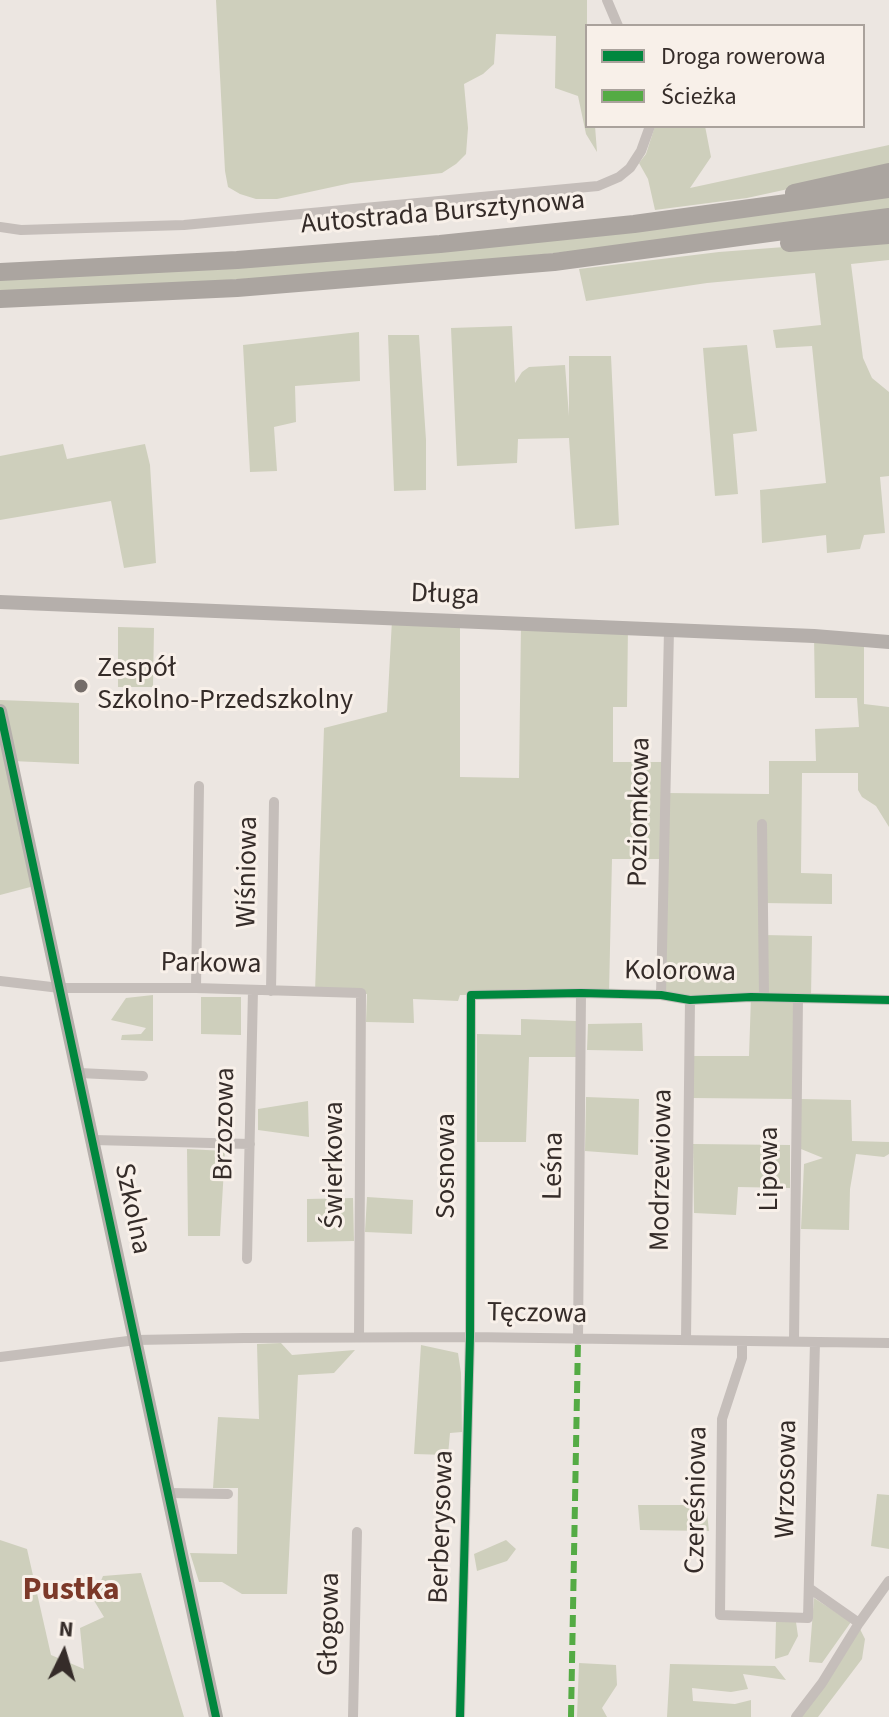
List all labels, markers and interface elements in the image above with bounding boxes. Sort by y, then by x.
legend [585,24,865,128]
text: Droga rowerowa [661,39,826,74]
text: Ścieżka [661,79,737,114]
street label: Autostrada Bursztynowa [299,185,587,243]
street label: Długa [410,578,480,614]
place label: Zespół Szkolno-Przedszkolny [97,653,353,719]
marker: Zespół Szkolno-Przedszkolny [72,677,90,695]
street label: Poziomkowa [623,737,659,887]
street label: Wiśniowa [231,816,267,928]
street label: Parkowa [160,947,262,983]
street label: Kolorowa [624,955,736,991]
street label: Brzozowa [208,1067,244,1181]
street label: Modrzewiowa [645,1089,681,1251]
street label: Świerkowa [319,1101,353,1229]
street label: Sosnowa [431,1113,465,1219]
street label: Lipowa [754,1126,788,1212]
street label: Leśna [538,1132,572,1200]
street label: Szkolna [105,1161,157,1257]
street label: Tęczowa [486,1297,588,1333]
street label: Wrzosowa [770,1419,806,1539]
street label: Czereśniowa [680,1426,716,1574]
street label: Berberysowa [424,1450,462,1604]
street label: Głogowa [313,1572,349,1676]
district label: Pustka [22,1573,120,1611]
north arrow [24,1613,104,1693]
text: N [57,1613,75,1646]

